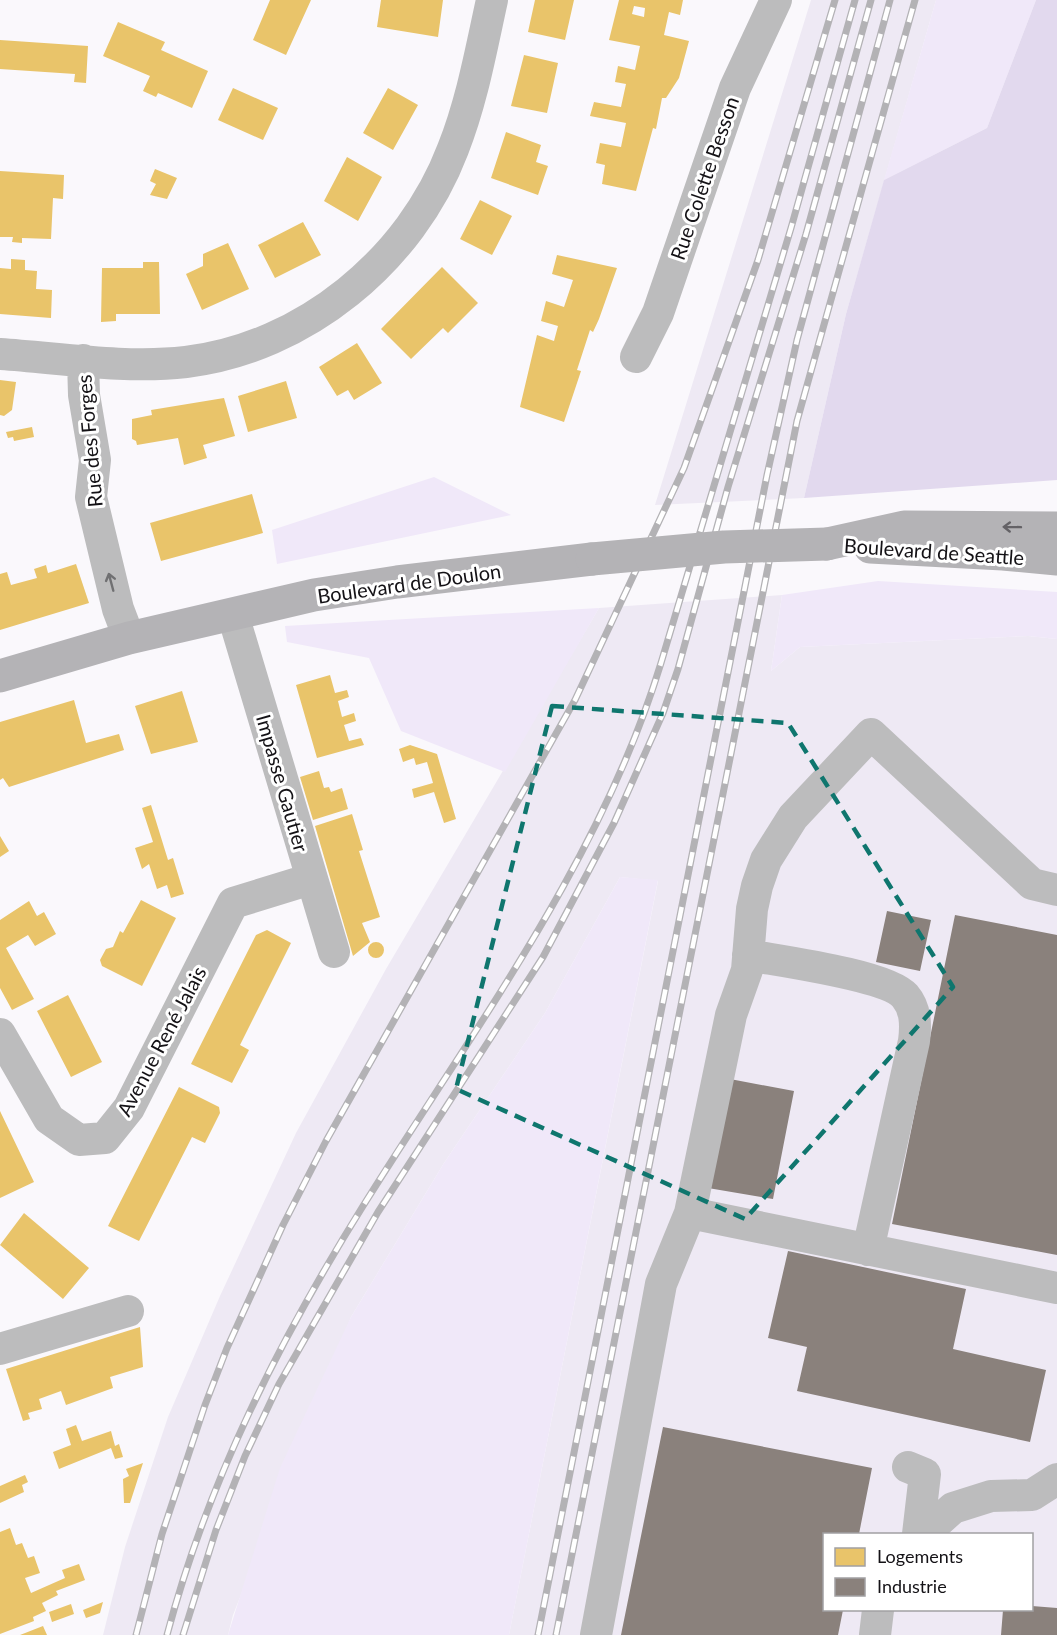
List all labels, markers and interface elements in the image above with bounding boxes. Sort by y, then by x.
street label: Rue Colette Besson [665,93,743,263]
street label: Rue des Forges [71,374,107,508]
one-way arrow [1002,521,1022,533]
street label: Boulevard de Seattle [843,533,1025,569]
street label: Boulevard de Doulon [316,558,502,608]
one-way arrow [105,573,116,592]
street label: Impasse Gautier [252,712,314,855]
street label: Avenue René Jalais [111,962,211,1120]
legend [823,1533,1033,1611]
text: Logements [877,1545,963,1567]
text: Industrie [877,1575,947,1597]

